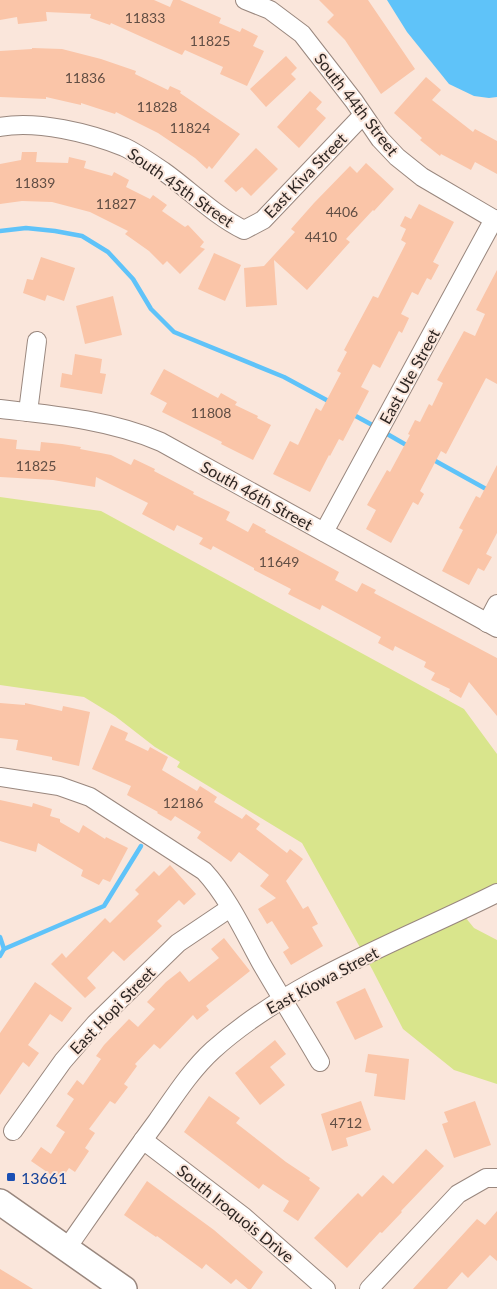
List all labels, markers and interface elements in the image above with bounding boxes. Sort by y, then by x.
house number: 11833 [125,9,165,26]
house number: 11825 [190,32,230,49]
street label: South 44th Street [311,49,403,159]
house number: 11836 [65,69,105,86]
house number: 11828 [137,98,177,115]
house number: 11824 [170,119,210,136]
street label: East Kiva Street [260,128,350,221]
street label: South 45th Street [124,143,238,231]
house number: 11839 [15,174,55,191]
house number: 11827 [96,195,136,212]
house number: 4406 [326,203,358,220]
house number: 4410 [305,228,337,245]
street label: East Ute Street [375,325,443,427]
house number: 11808 [191,404,231,421]
street label: South 46th Street [198,456,316,534]
house number: 11825 [16,457,56,474]
house number: 11649 [259,553,299,570]
house number: 12186 [163,794,203,811]
street label: East Kiowa Street [263,942,381,1017]
street label: East Hopi Street [66,962,159,1058]
house number: 4712 [330,1114,362,1131]
street label: South Iroquois Drive [174,1160,298,1266]
place label: 13661 [21,1168,67,1187]
marker: 13661 [5,1171,17,1183]

